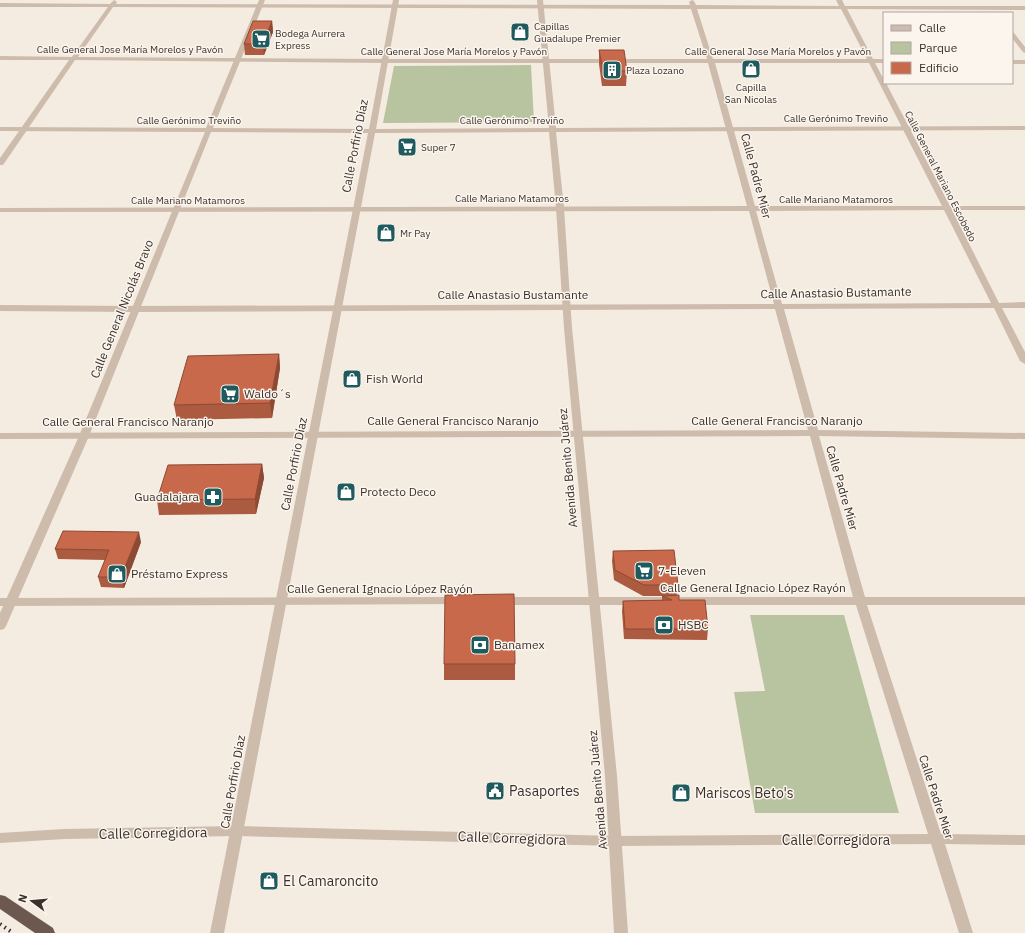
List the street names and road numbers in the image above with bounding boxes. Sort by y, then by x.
street label: Calle General Jose María Morelos y Pavón [37,43,223,56]
street label: Calle General Jose María Morelos y Pavón [361,45,547,58]
street label: Calle General Jose María Morelos y Pavón [685,45,871,58]
street label: Calle Porfirio Díaz [338,98,371,194]
street label: Calle General Mariano Escobedo [902,109,979,244]
street label: Calle Gerónimo Treviño [784,112,889,125]
street label: Calle Gerónimo Treviño [137,114,242,127]
street label: Calle Gerónimo Treviño [460,114,565,127]
street label: Calle Padre Mier [738,132,775,221]
street label: Calle Mariano Matamoros [455,192,569,205]
street label: Calle Mariano Matamoros [779,193,893,206]
street label: Calle Mariano Matamoros [131,194,245,207]
street label: Calle General Nicolás Bravo [87,237,156,380]
street label: Calle Anastasio Bustamante [760,284,912,301]
street label: Calle Anastasio Bustamante [438,287,589,302]
street label: Avenida Benito Juárez [555,407,580,528]
street label: Calle General Francisco Naranjo [367,413,539,428]
street label: Calle General Francisco Naranjo [691,413,863,428]
street label: Calle General Francisco Naranjo [42,414,214,429]
street label: Calle Porfirio Díaz [277,416,310,512]
street label: Calle Padre Mier [823,444,862,533]
street label: Calle General Ignacio López Rayón [660,580,846,595]
street label: Calle General Ignacio López Rayón [287,581,473,596]
street label: Avenida Benito Juárez [585,729,610,850]
street label: Calle Porfirio Díaz [217,734,248,830]
street label: Calle Padre Mier [916,753,957,841]
street label: Calle Corregidora [99,823,208,843]
street label: Calle Corregidora [457,827,567,849]
street label: Calle Corregidora [782,831,891,849]

